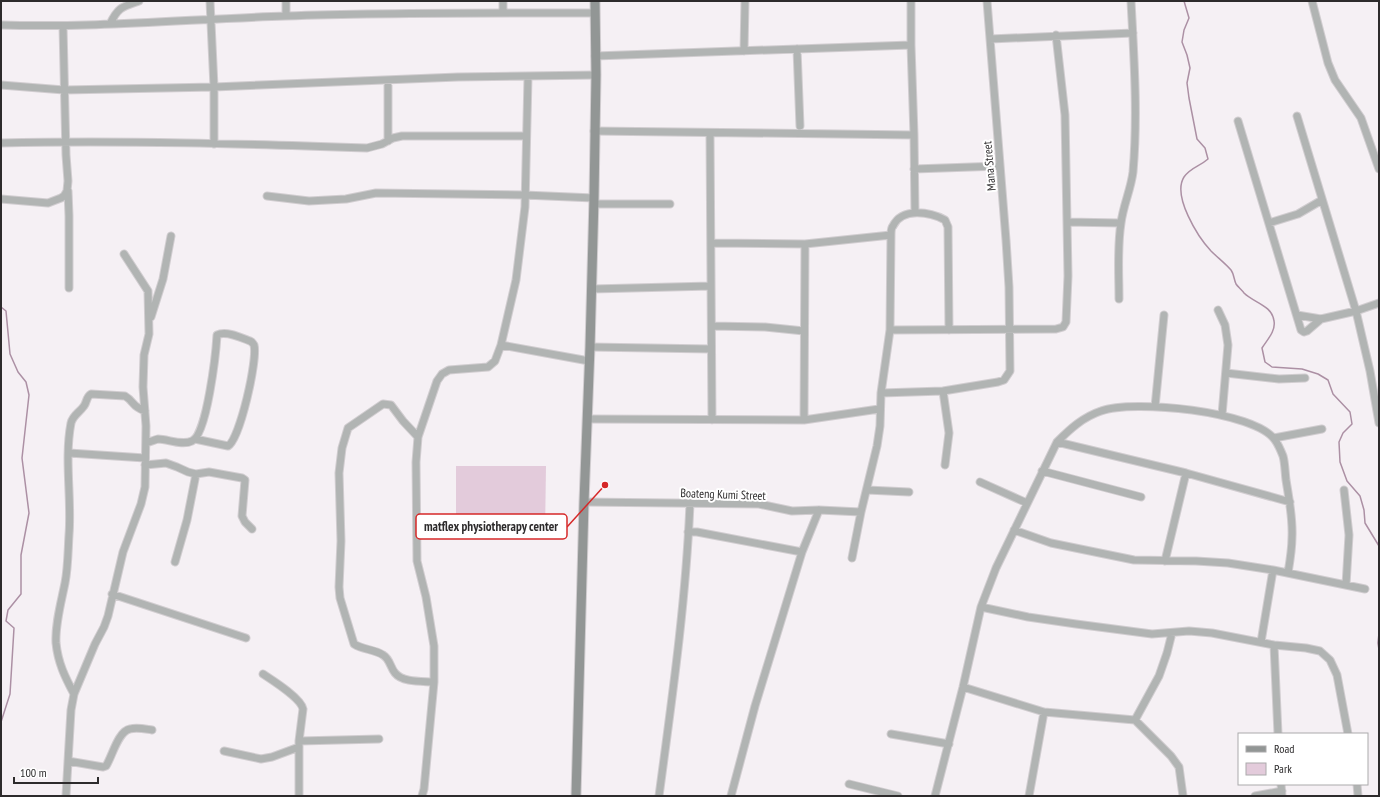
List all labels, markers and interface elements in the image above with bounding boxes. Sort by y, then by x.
street label: Mana Street [979,140,999,192]
street label: Boateng Kumi Street [680,485,767,503]
callout: matflex physiotherapy center [416,514,567,539]
text: matflex physiotherapy center [424,518,558,535]
legend [1238,733,1368,785]
text: Road [1274,741,1294,756]
scale bar [14,759,98,785]
text: Park [1274,761,1292,776]
text: 100 m [20,765,47,780]

